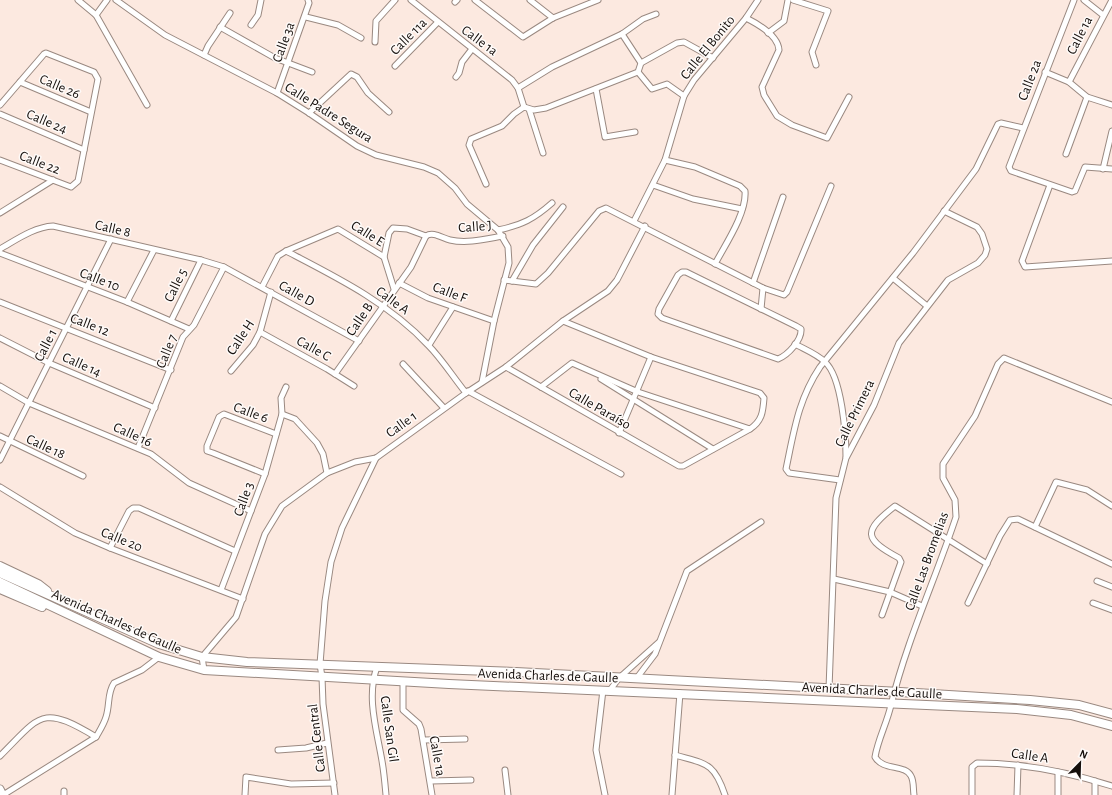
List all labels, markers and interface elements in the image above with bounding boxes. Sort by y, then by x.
street label: Calle El Bonito [678,13,738,82]
street label: Calle 1a [1064,14,1096,57]
street label: Calle 11a [388,15,430,58]
street label: Calle 3a [270,20,298,64]
street label: Calle 1a [459,23,500,59]
street label: Calle 2a [1016,58,1044,103]
street label: Calle 26 [37,72,82,102]
street label: Calle Padre Segura [282,80,375,146]
street label: Calle 24 [24,107,69,137]
street label: Calle 22 [17,149,62,177]
street label: Calle 8 [94,218,132,240]
street label: Calle E [348,218,387,250]
street label: Calle J [458,219,492,235]
street label: Calle 10 [78,266,122,294]
street label: Calle 5 [162,266,190,304]
street label: Calle D [276,278,317,309]
street label: Calle F [431,280,470,306]
street label: Calle A [373,284,412,318]
street label: Calle B [344,300,376,339]
street label: Calle 12 [68,311,111,339]
street label: Calle H [224,317,257,358]
street label: Calle 1 [32,327,60,364]
street label: Calle 7 [154,332,180,370]
street label: Calle C [294,334,333,364]
street label: Calle 14 [60,350,103,380]
street label: Calle Primera [833,377,877,449]
street label: Calle Paraíso [566,386,633,432]
street label: Calle 6 [231,400,270,426]
street label: Calle 1 [384,409,420,441]
street label: Calle 16 [111,420,154,450]
street label: Calle 18 [24,432,67,462]
street label: Calle 3 [231,480,257,518]
street label: Calle Las Bromelias [903,510,951,613]
street label: Calle 20 [99,525,144,555]
street label: Avenida Charles de Gaulle [49,587,184,657]
street label: Avenida Charles de Gaulle [477,667,619,685]
street label: Avenida Charles de Gaulle [801,680,943,702]
street label: Calle San Gil [377,695,401,763]
street label: Calle Central [306,703,328,773]
street label: Calle 1a [427,735,448,778]
north arrow [1060,743,1100,783]
street label: Calle A [1010,746,1049,766]
text: N [1078,748,1089,761]

